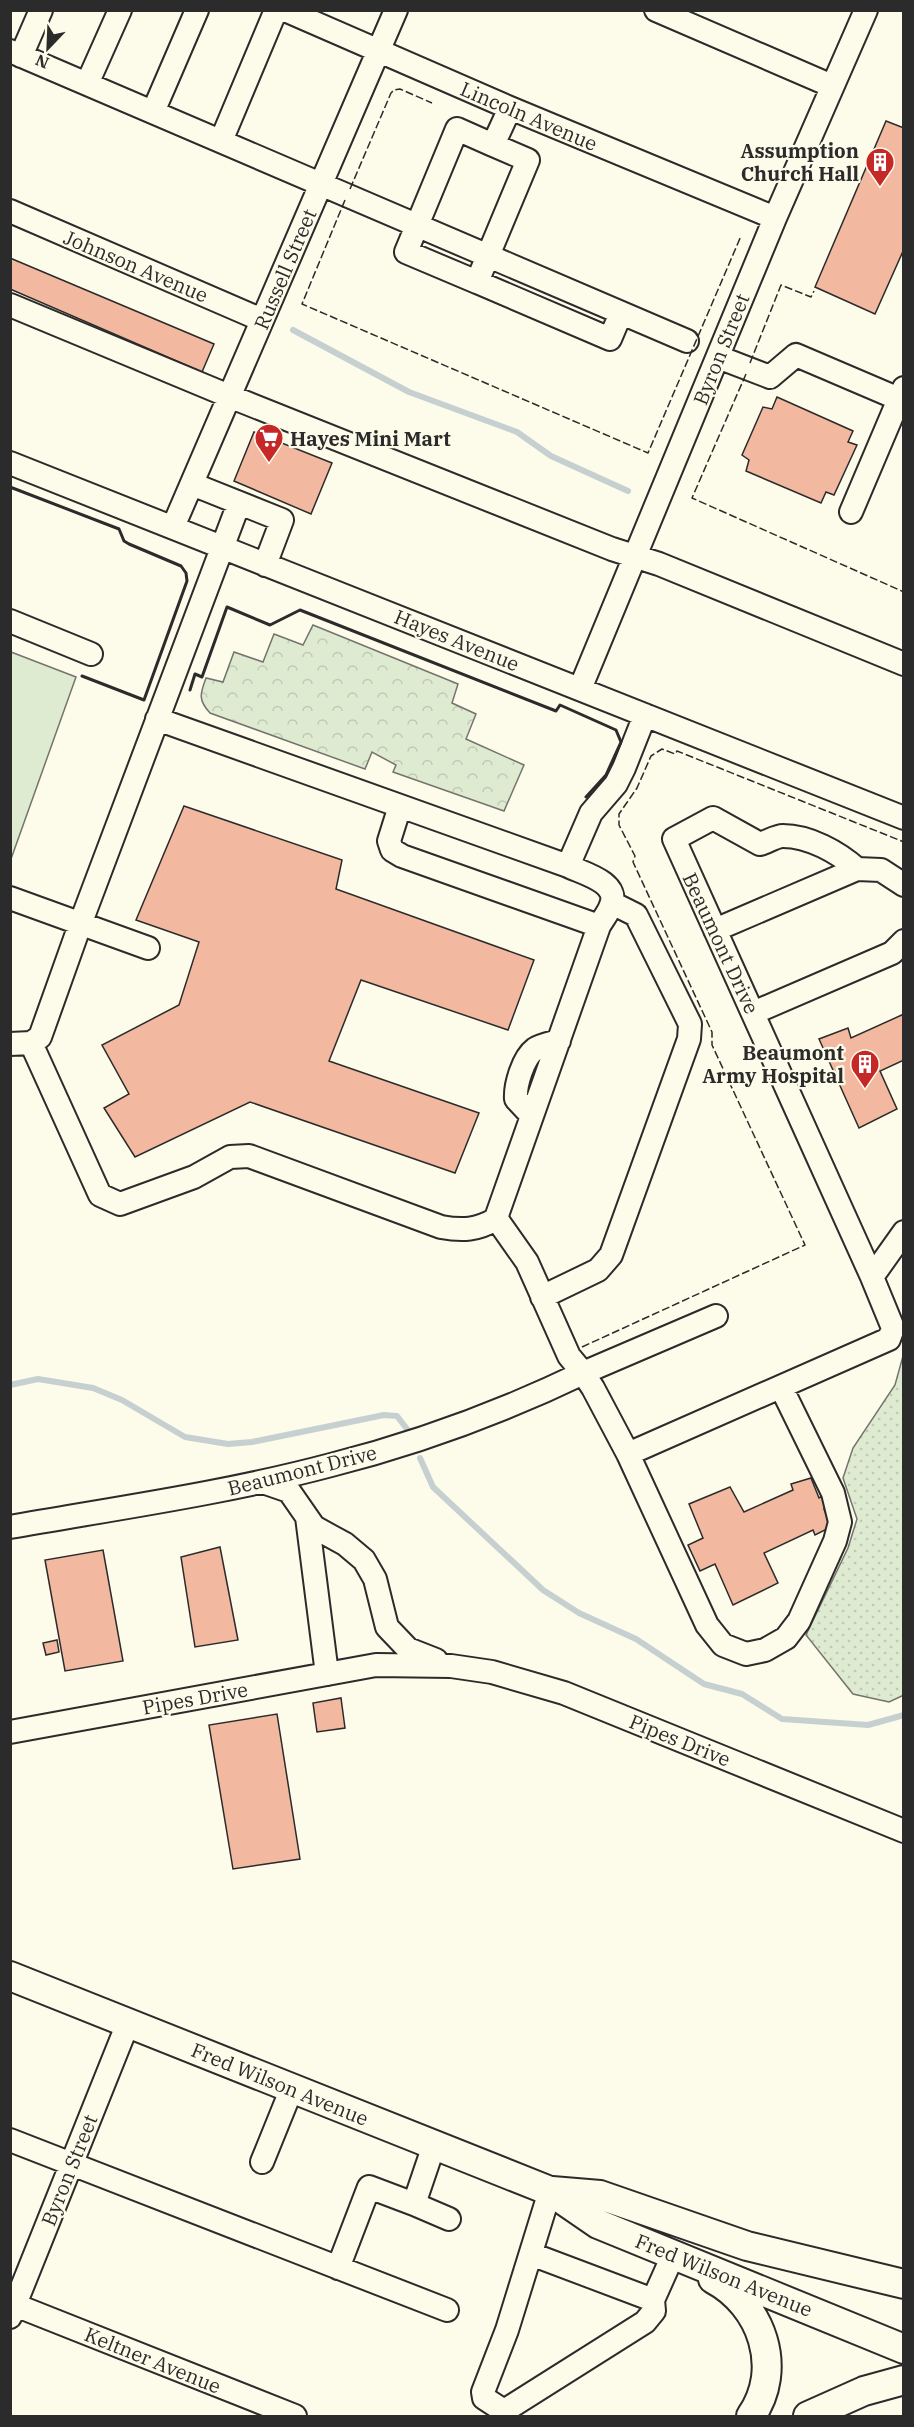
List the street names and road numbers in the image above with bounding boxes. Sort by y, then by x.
street label: Lincoln Avenue [456,75,602,157]
street label: Russell Street [247,205,323,333]
street label: Johnson Avenue [60,223,212,309]
street label: Byron Street [686,289,756,409]
street label: Hayes Avenue [391,603,523,677]
street label: Beaumont Drive [676,868,766,1018]
street label: Beaumont Drive [225,1438,379,1502]
street label: Pipes Drive [140,1675,250,1721]
street label: Pipes Drive [625,1707,735,1773]
street label: Fred Wilson Avenue [187,2036,373,2132]
street label: Byron Street [34,2110,104,2230]
street label: Fred Wilson Avenue [631,2227,817,2323]
street label: Keltner Avenue [81,2320,225,2400]

